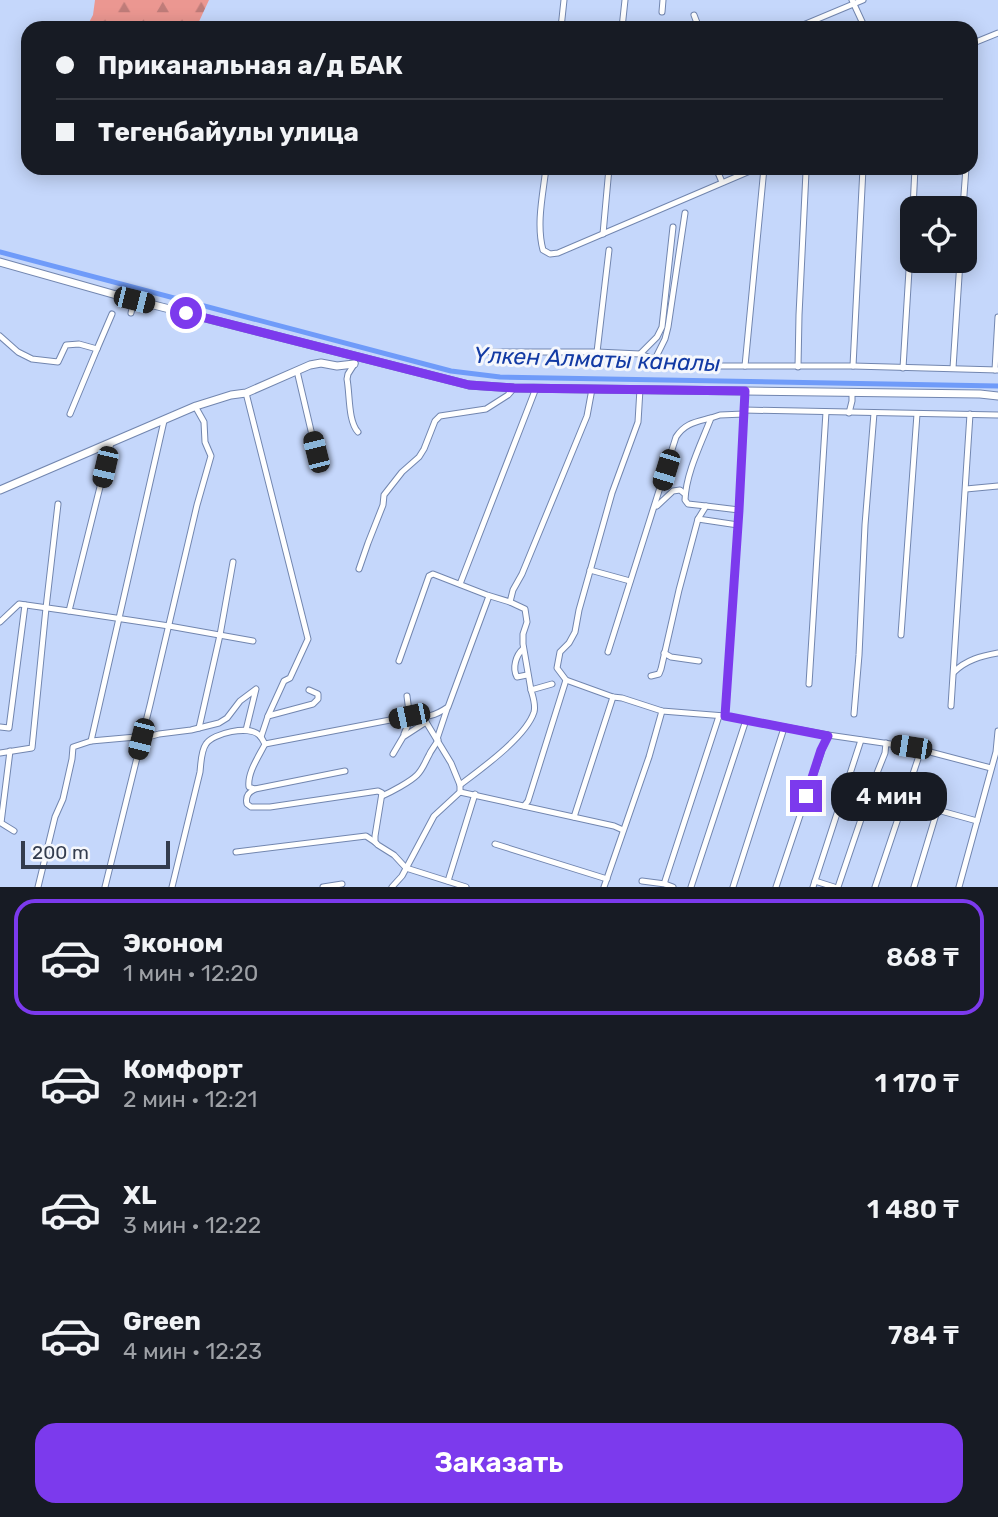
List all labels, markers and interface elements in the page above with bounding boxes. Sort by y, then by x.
text: Приканальная а/д БАК [98,50,403,81]
text: Тегенбайулы улица [98,117,359,148]
map controls [900,196,977,273]
button: locate [900,196,977,273]
car [112,285,157,315]
route start [170,297,202,329]
water label: Үлкен Алматы каналы [473,341,721,377]
car [301,429,332,475]
car [91,444,120,490]
car [650,447,683,493]
car [387,701,432,731]
car [126,716,157,762]
car [889,733,934,761]
callout: 4 мин [830,772,946,820]
route end [790,780,822,812]
text: 4 мин [856,782,922,810]
scale bar [21,838,170,870]
text: 200 m [32,841,89,864]
icon: car [39,926,102,989]
text: Эконом [123,928,223,959]
text: 868 ₸ [886,942,959,973]
text: 1 мин · 12:20 [123,959,258,987]
icon: car [39,1052,102,1115]
text: Комфорт [123,1054,243,1085]
text: 1 170 ₸ [875,1068,959,1099]
text: 2 мин · 12:21 [123,1085,257,1113]
icon: car [39,1178,102,1241]
text: XL [123,1180,156,1211]
text: 1 480 ₸ [867,1194,959,1225]
text: 3 мин · 12:22 [123,1211,261,1239]
icon: car [39,1304,102,1367]
text: Green [123,1306,201,1337]
text: 784 ₸ [888,1320,959,1351]
text: 4 мин · 12:23 [123,1337,262,1365]
button: Заказать [35,1423,963,1503]

